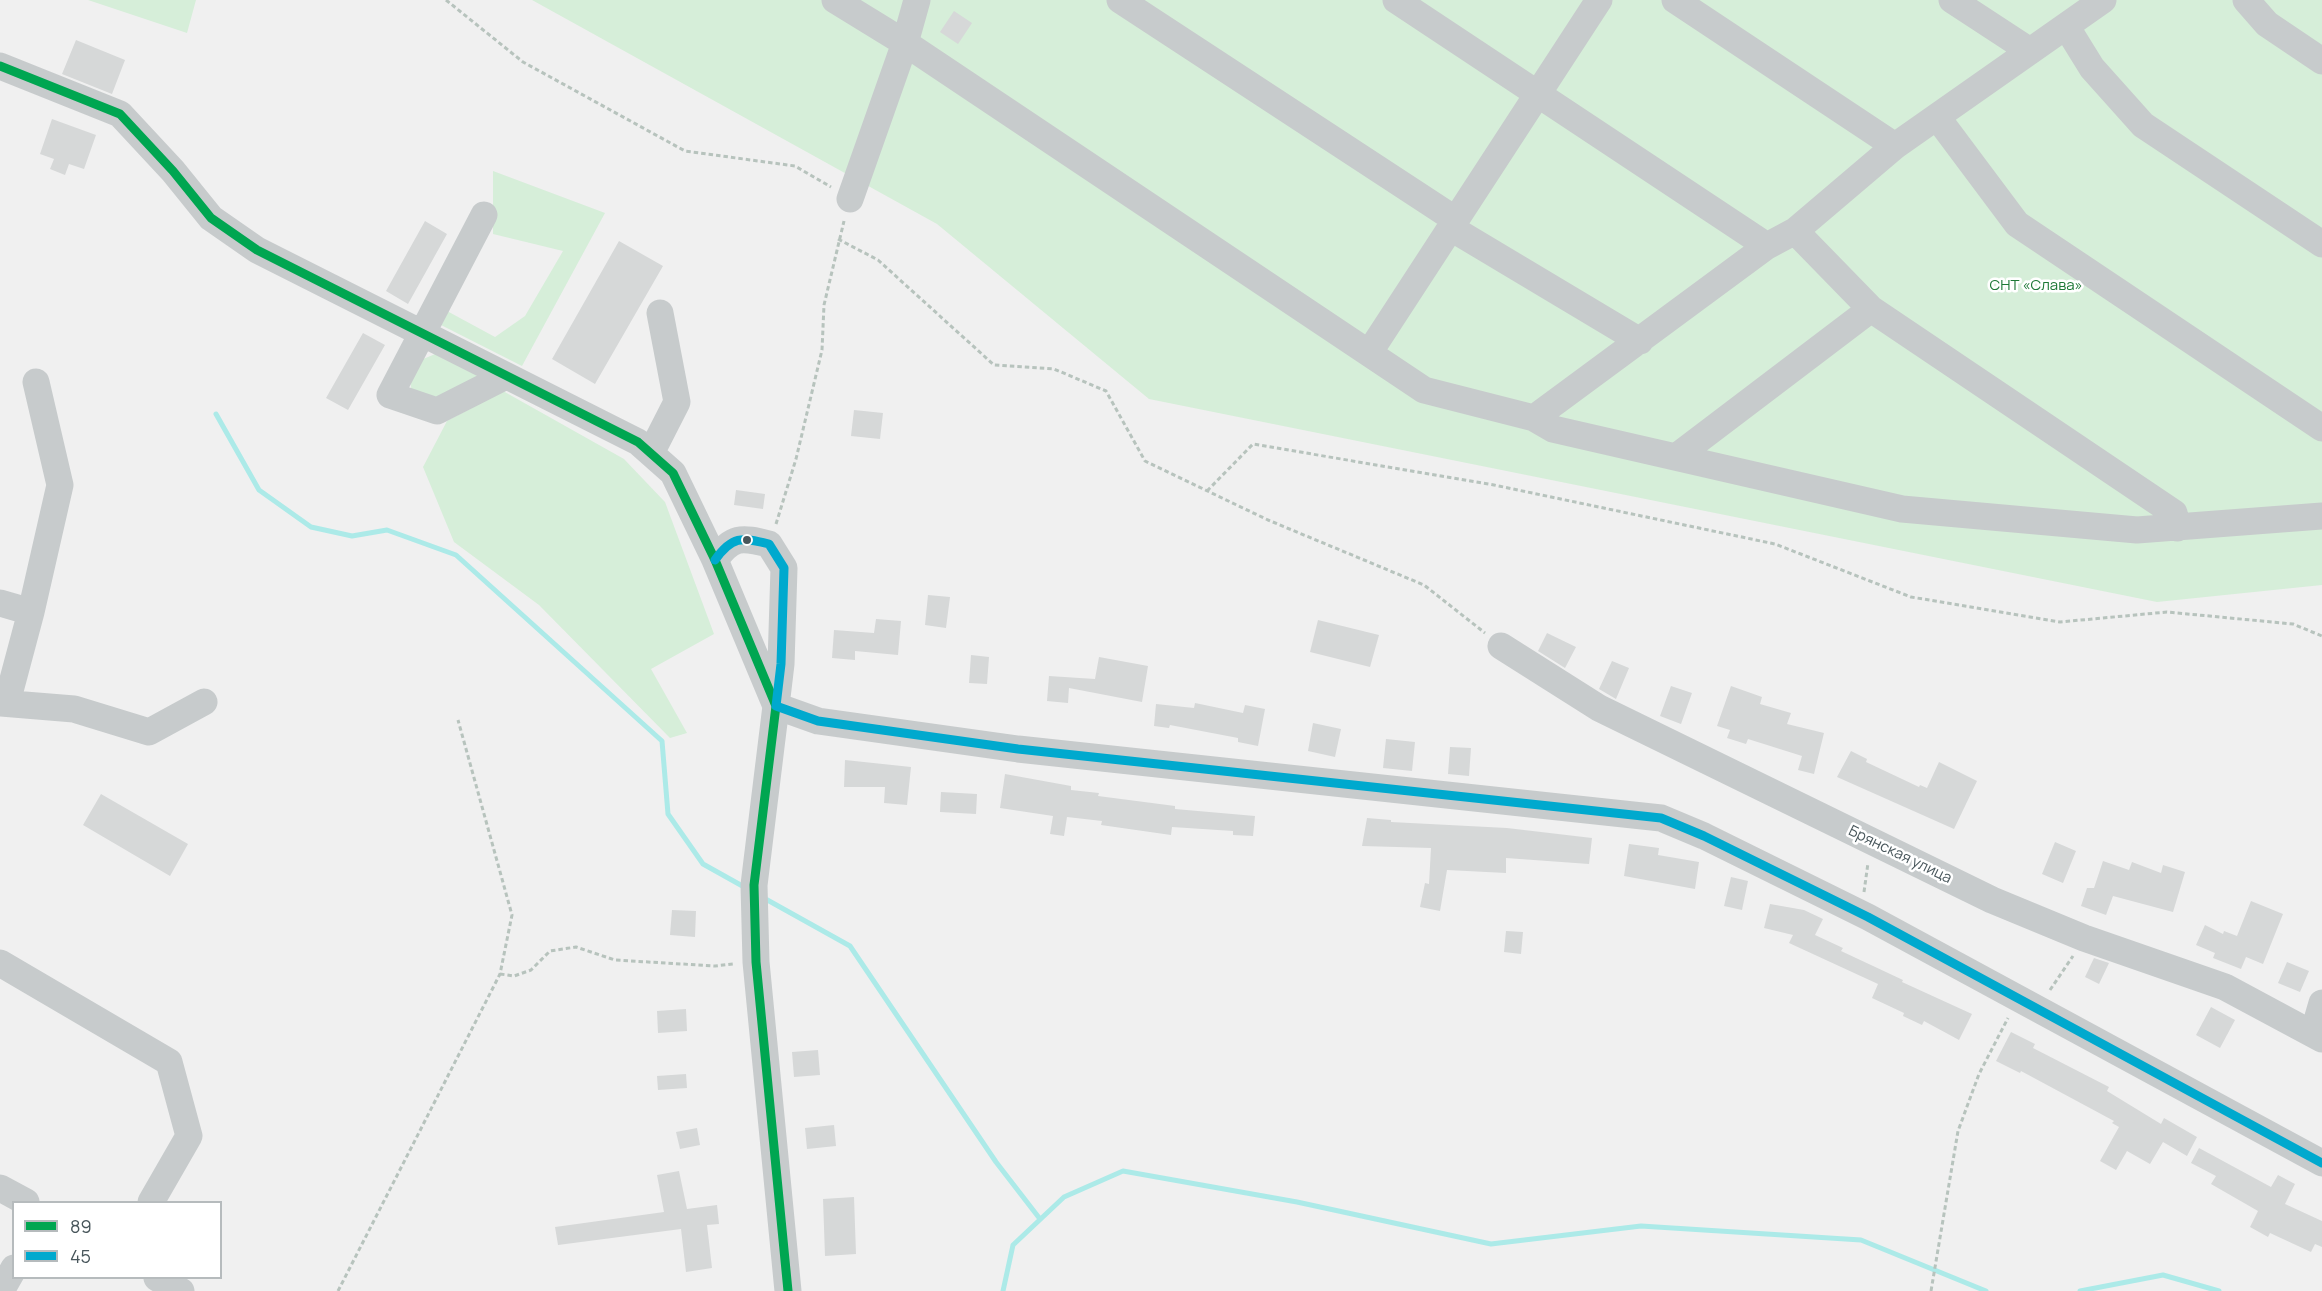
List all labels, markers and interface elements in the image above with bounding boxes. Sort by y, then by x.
park label: СНТ «Слава» [1989,277,2083,295]
unlabelled marker [741,534,753,546]
street label: Брянская улица [1845,822,1955,888]
legend [12,1201,222,1279]
text: 89 [70,1214,92,1238]
text: 45 [70,1244,91,1268]

